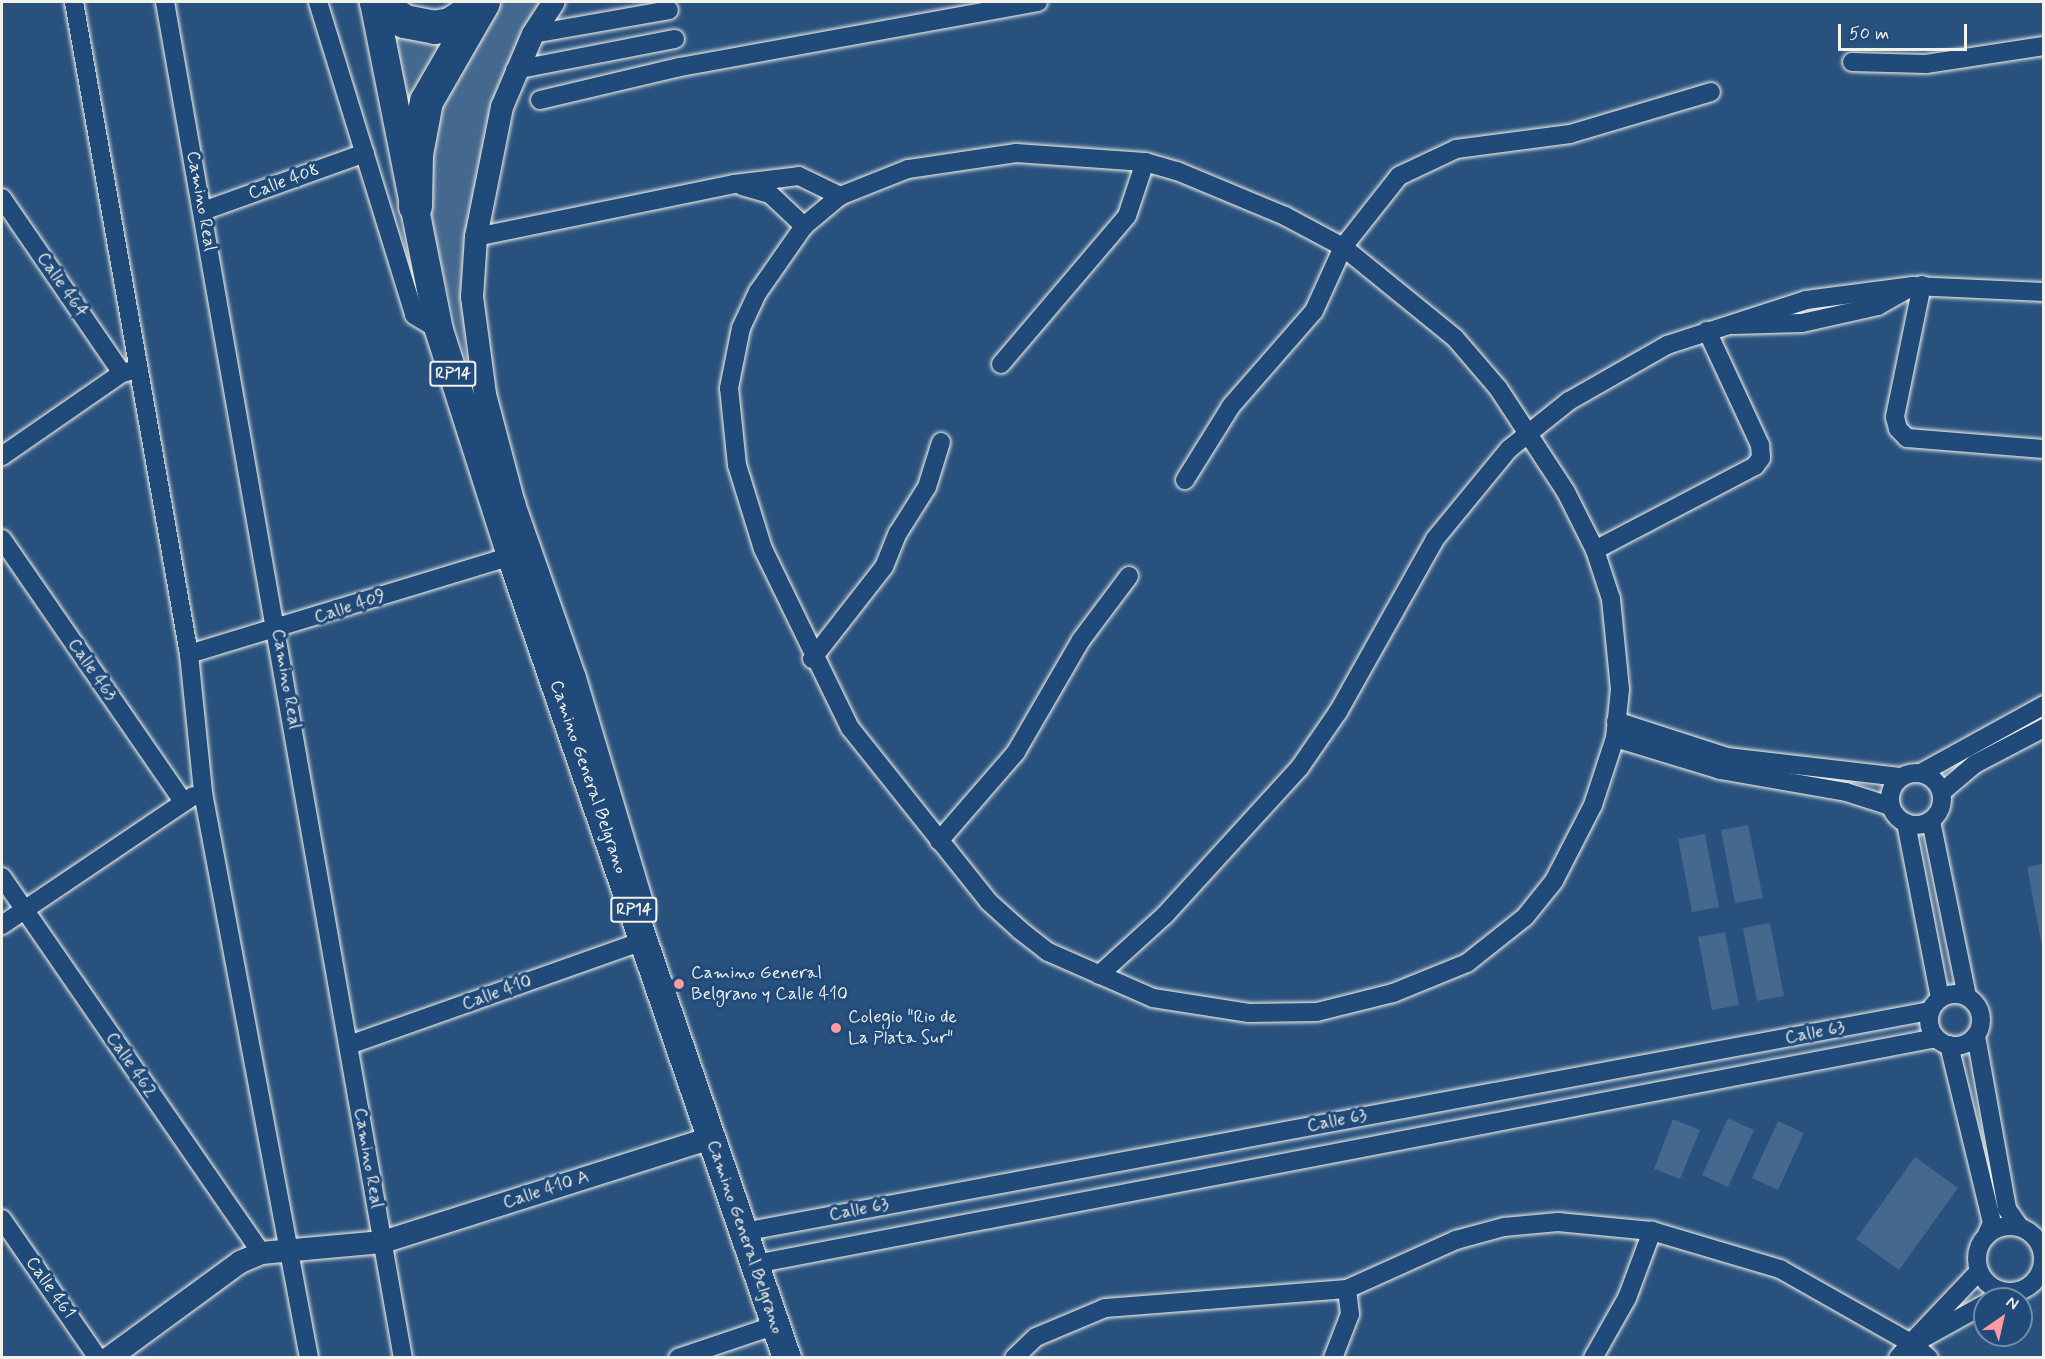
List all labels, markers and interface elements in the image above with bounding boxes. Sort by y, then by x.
scale bar [1841,12,1970,50]
text: 50 m [1849,22,1889,46]
street label: Camino Real [182,149,220,253]
street label: Calle 408 [246,159,322,205]
street label: Calle 464 [32,248,92,322]
road number: RP14 [429,361,477,387]
street label: Calle 409 [312,585,388,629]
street label: Camino Real [267,627,305,731]
street label: Calle 463 [63,635,121,705]
street label: Camino General Belgrano [545,678,631,876]
road number: RP14 [610,897,658,923]
place label: Camino General Belgrano y Calle 410 [691,963,848,1006]
street label: Calle 410 [459,970,535,1016]
marker: Camino General Belgrano y Calle 410 [672,977,686,991]
place label: Colegio "Rio de La Plata Sur" [848,1007,957,1050]
street label: Calle 63 [1783,1017,1847,1049]
marker: Colegio "Rio de La Plata Sur" [829,1021,843,1035]
street label: Calle 462 [101,1028,161,1102]
street label: Calle 63 [1305,1105,1369,1137]
street label: Camino Real [349,1106,387,1210]
street label: Camino General Belgrano [702,1138,788,1336]
street label: Calle 410 A [500,1166,592,1214]
street label: Calle 63 [827,1194,891,1226]
street label: Calle 461 [21,1253,79,1323]
north arrow [1973,1287,2033,1347]
text: N [2002,1292,2023,1315]

